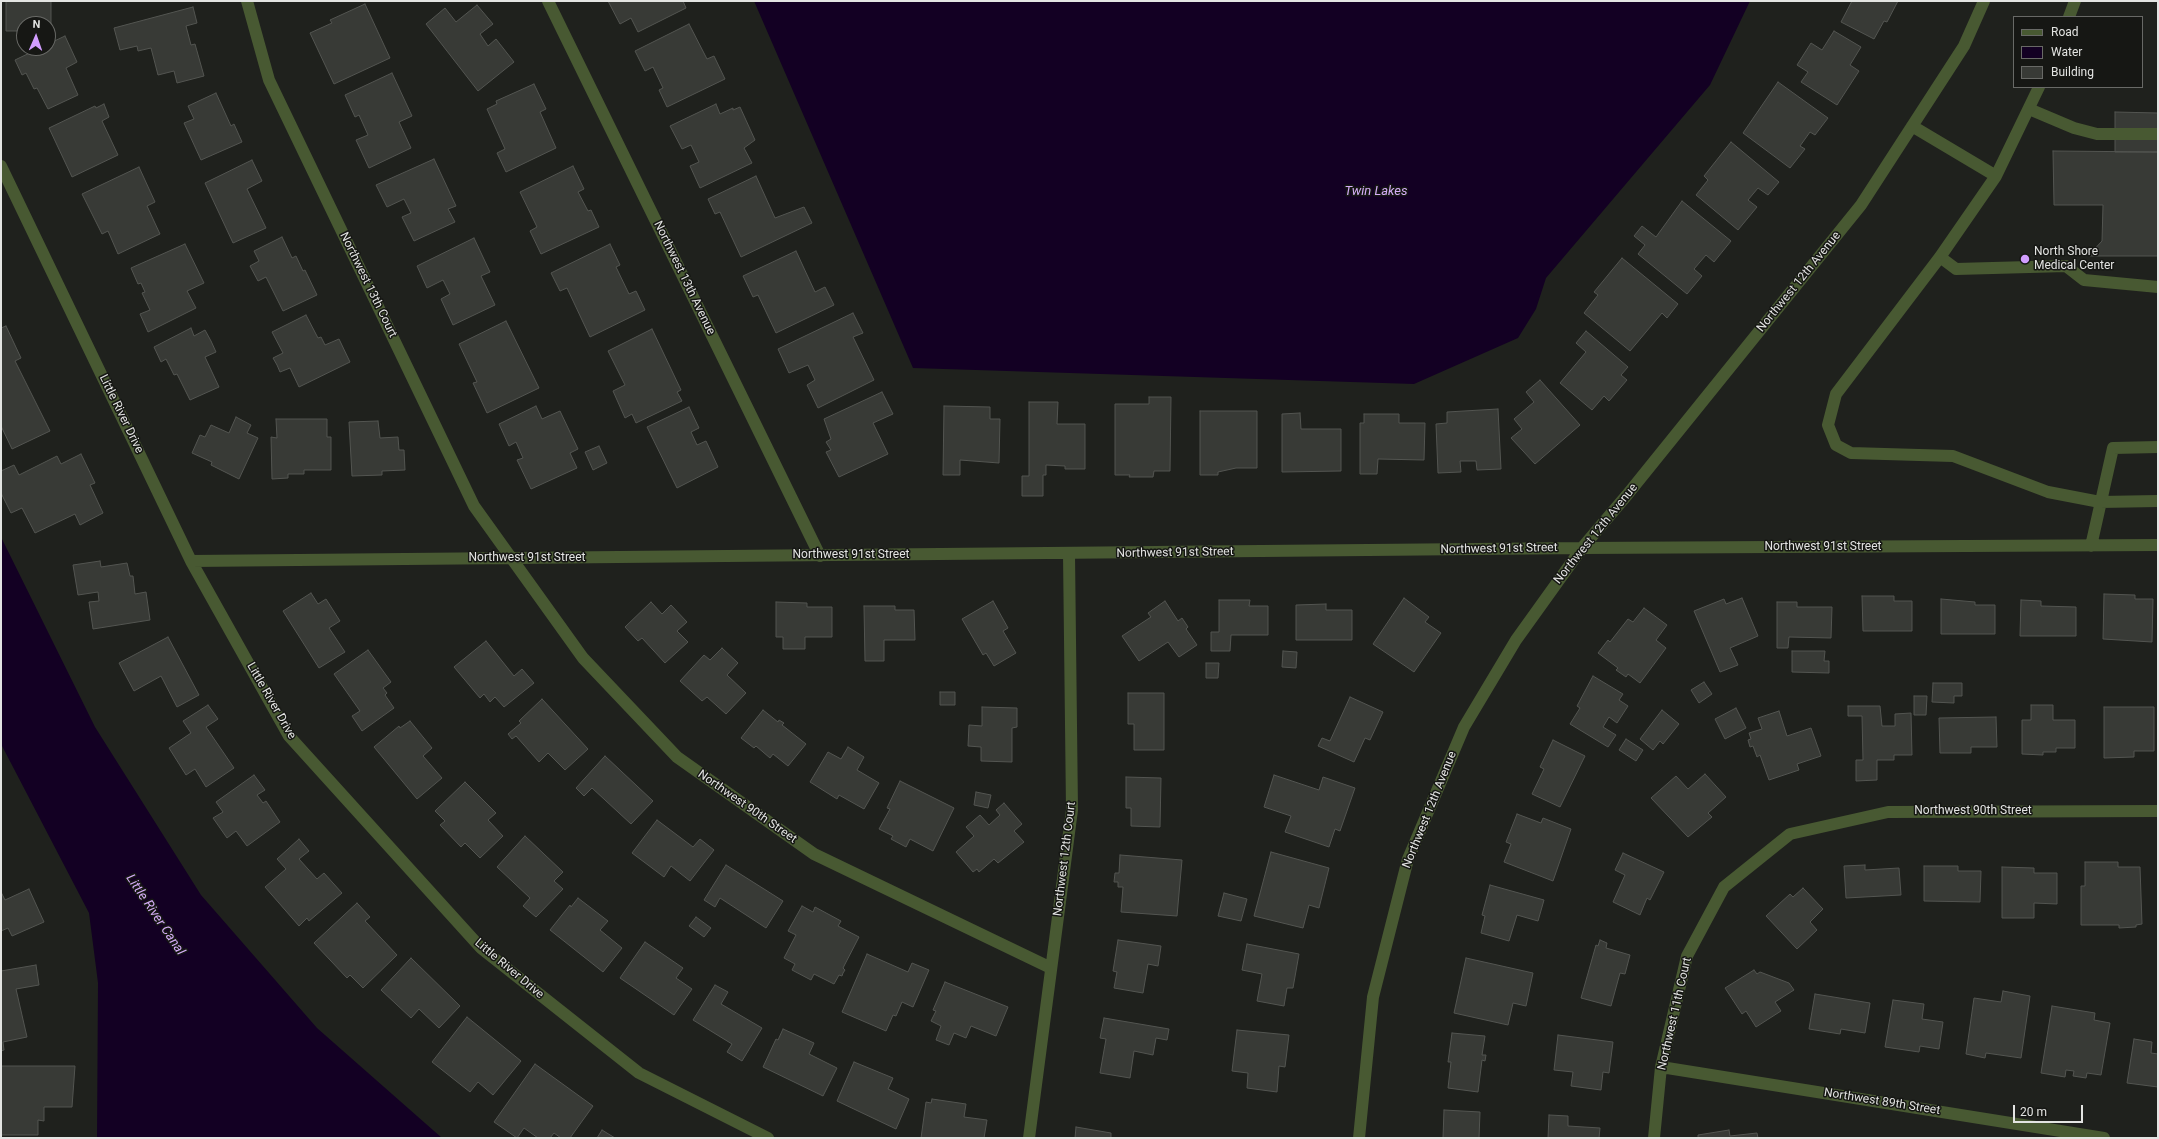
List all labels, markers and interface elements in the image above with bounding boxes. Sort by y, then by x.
north arrow [16,16,56,56]
legend [2013,16,2143,88]
text: N [32,18,41,31]
text: Road [2051,25,2079,39]
text: Water [2051,45,2082,59]
text: Building [2051,65,2094,79]
water label: Twin Lakes [1345,184,1407,200]
street label: Northwest 13th Avenue [650,219,718,337]
street label: Northwest 12th Avenue [1754,229,1844,335]
street label: Northwest 13th Court [336,230,400,340]
place label: North Shore Medical Center [2034,245,2114,273]
marker: North Shore Medical Center [2019,253,2031,265]
street label: Little River Drive [96,372,146,456]
street label: Northwest 12th Avenue [1551,481,1641,587]
street label: Northwest 91st Street [1764,540,1882,554]
street label: Northwest 91st Street [1440,541,1558,557]
street label: Northwest 91st Street [1116,545,1234,561]
street label: Northwest 91st Street [792,548,910,562]
street label: Northwest 91st Street [468,551,586,565]
street label: Little River Drive [243,660,299,742]
street label: Northwest 12th Avenue [1400,749,1460,871]
street label: Northwest 90th Street [695,767,799,847]
street label: Northwest 12th Court [1051,801,1079,917]
street label: Northwest 90th Street [1914,804,2032,818]
water label: Little River Canal [122,872,188,958]
street label: Little River Drive [471,936,547,1002]
street label: Northwest 11th Court [1655,956,1695,1072]
street label: Northwest 89th Street [1823,1086,1941,1118]
scale bar [2015,1097,2085,1123]
text: 20 m [2020,1105,2047,1119]

